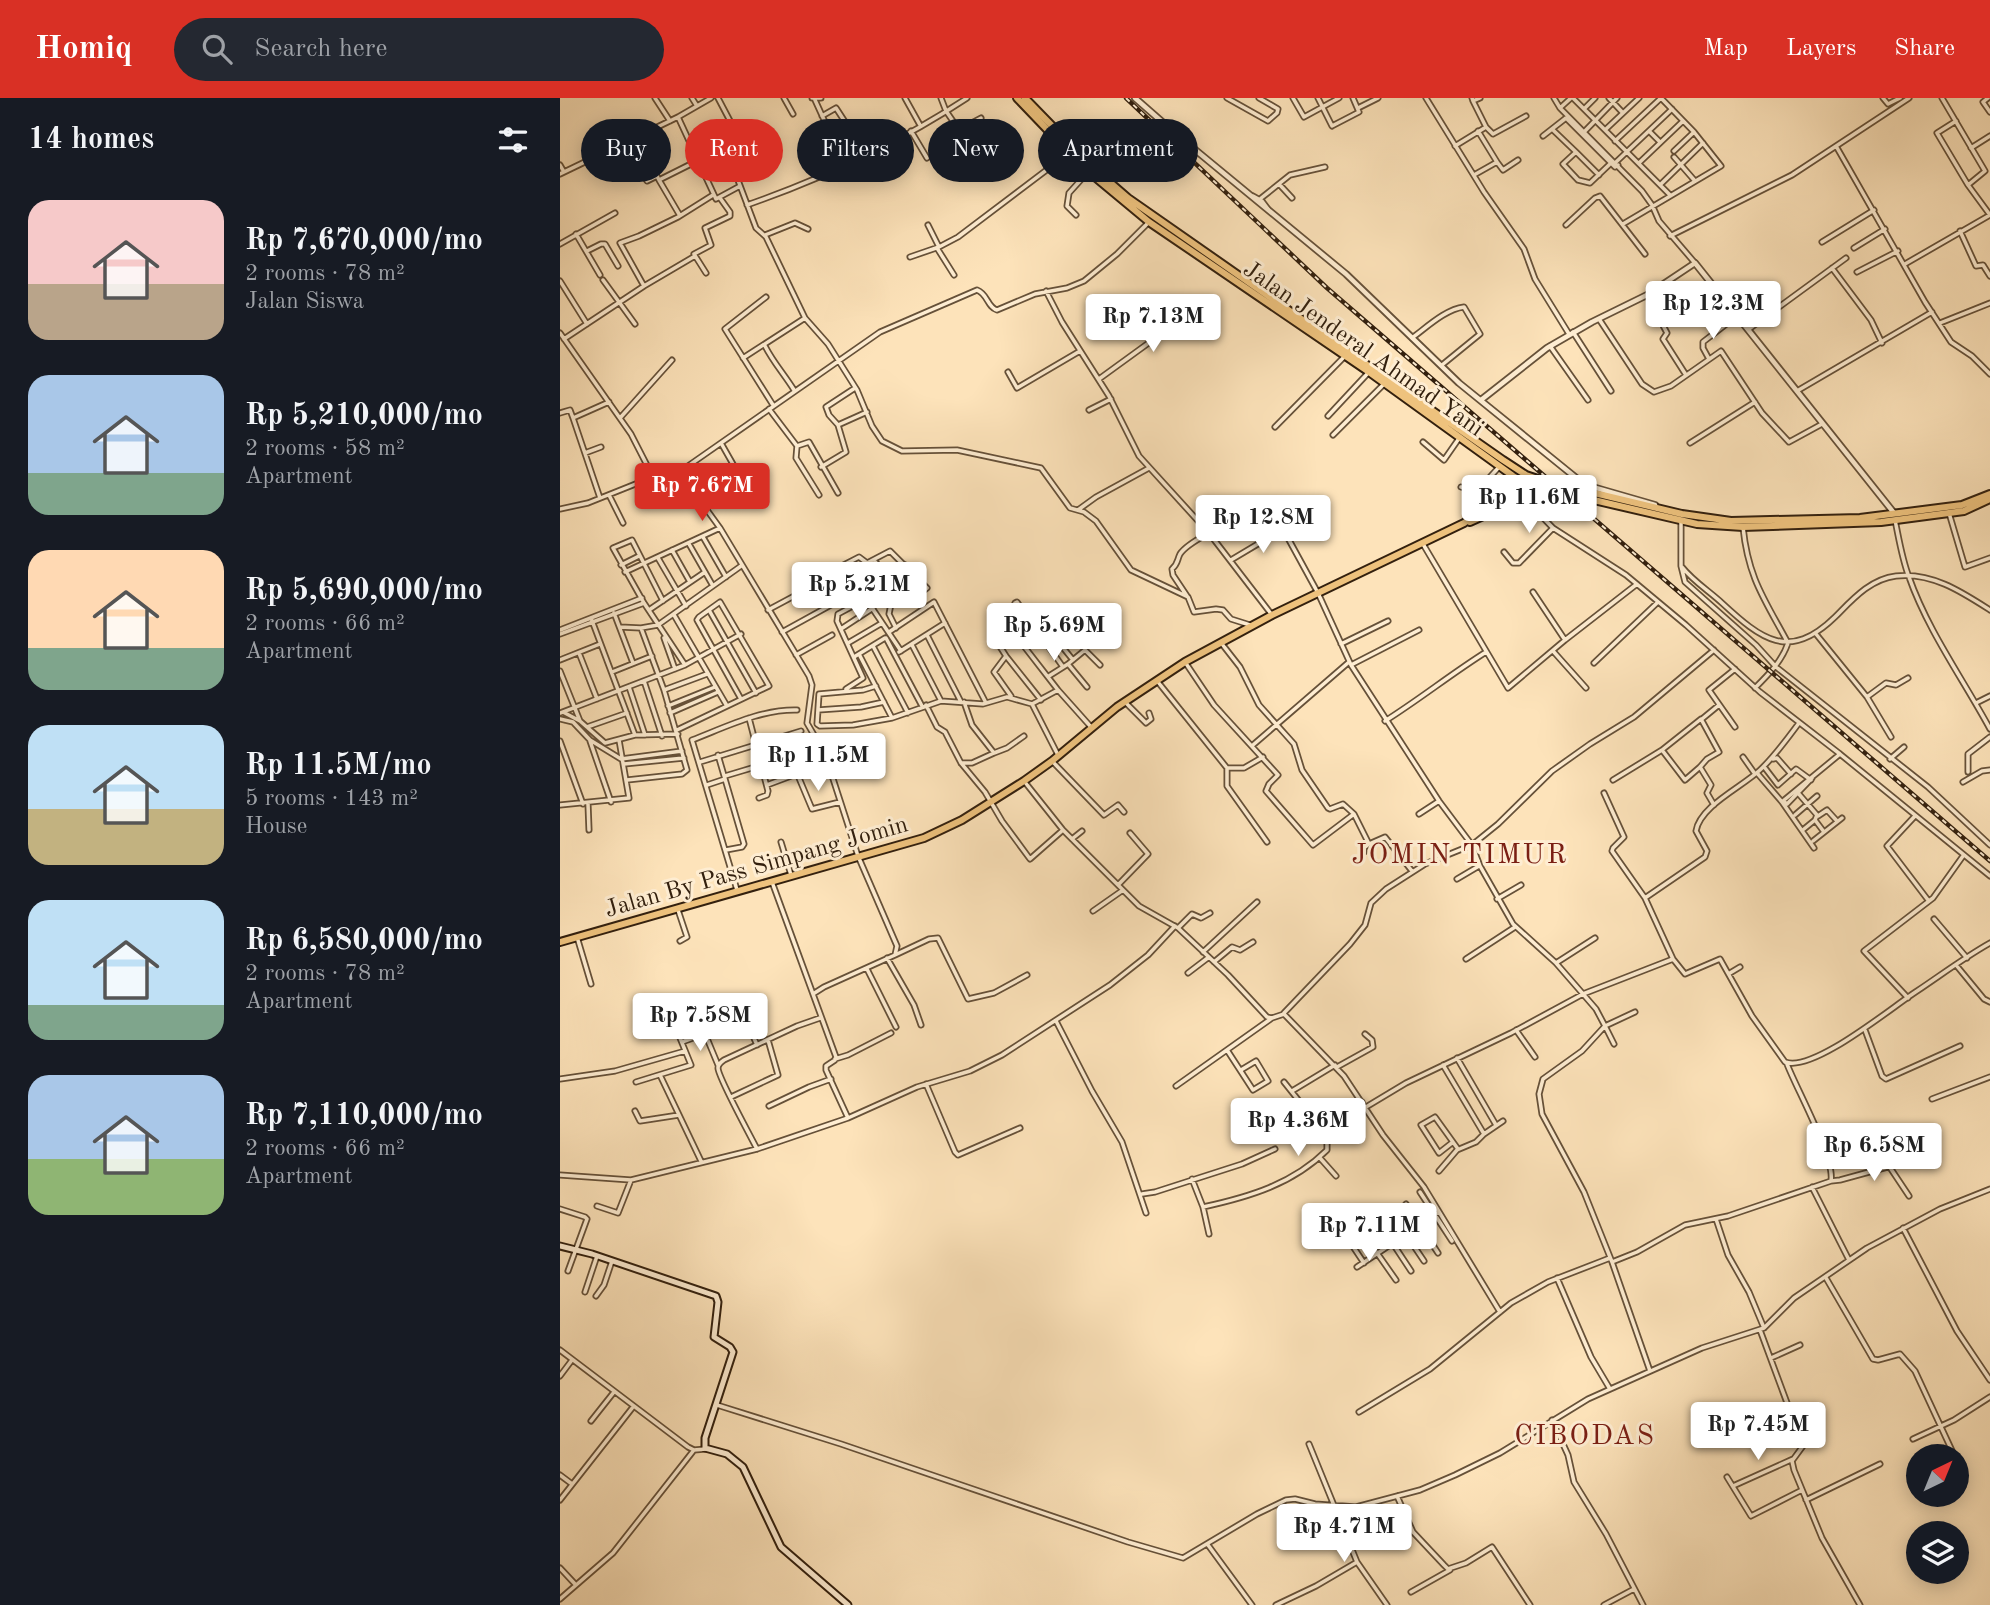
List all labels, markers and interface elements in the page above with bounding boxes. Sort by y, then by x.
search box [174,18,664,81]
icon: search [198,30,236,68]
text: Homiq [35,33,132,66]
text: Search here [254,36,387,62]
text: Map [1704,37,1748,61]
text: Layers [1786,37,1856,61]
text: Share [1894,37,1955,61]
chip: Buy [581,119,671,182]
chip: Rent [685,119,783,182]
chip: Filters [797,119,914,182]
chip: New [928,119,1024,182]
chip: Apartment [1038,119,1198,182]
icon: filters [494,121,532,159]
text: 14 homes [28,125,154,155]
text: Rp 7,670,000/mo [245,226,483,256]
icon: home [84,228,168,312]
street label: Jalan Jenderal Ahmad Yani [1238,257,1487,442]
text: 2 rooms · 78 m² [245,262,405,285]
pin: Rp 12.3M [1641,282,1785,341]
text: Jalan Siswa [245,290,364,313]
text: Rp 12.3M [1662,292,1764,315]
pin: Rp 7.13M [1081,294,1225,354]
text: Rp 7.13M [1102,305,1204,328]
text: Rp 5,210,000/mo [245,401,483,431]
icon: home [84,403,168,487]
text: 2 rooms · 58 m² [245,437,405,460]
pin: Rp 7.67M [630,464,774,523]
text: Apartment [245,465,353,488]
text: Rp 7.67M [651,474,753,497]
pin: Rp 11.6M [1457,476,1601,535]
text: Rp 11.6M [1478,486,1580,509]
pin: Rp 12.8M [1191,496,1335,555]
text: Rp 12.8M [1212,506,1314,529]
pin: Rp 5.21M [787,562,931,622]
text: Rp 5.21M [808,573,910,596]
text: Rp 5,690,000/mo [245,576,483,606]
icon: home [84,578,168,662]
pin: Rp 5.69M [982,603,1126,663]
text: 2 rooms · 66 m² [245,612,405,635]
text: Rp 5.69M [1003,614,1105,637]
text: Apartment [245,640,353,663]
pin: Rp 11.5M [746,734,890,793]
text: Rp 11.5M [767,744,869,767]
text: Rp 11.5M/mo [245,751,432,781]
icon: home [84,753,168,837]
text: 5 rooms · 143 m² [245,787,418,810]
street label: Jalan By Pass Simpang Jomin [602,813,911,923]
text: House [245,815,307,838]
district label: JOMIN TIMUR [1352,842,1569,870]
text: Rp 6,580,000/mo [245,926,483,956]
icon: home [84,928,168,1012]
text: 2 rooms · 78 m² [245,962,405,985]
text: Apartment [245,990,353,1013]
pin: Rp 7.58M [628,993,772,1053]
text: Rp 7.58M [649,1004,751,1027]
pin: Rp 4.36M [1226,1098,1370,1158]
text: Rp 7,110,000/mo [245,1101,483,1131]
icon: home [84,1103,168,1187]
text: Rp 4.36M [1247,1109,1349,1132]
pin: Rp 6.58M [1802,1124,1946,1183]
text: Rp 6.58M [1823,1134,1925,1157]
text: 2 rooms · 66 m² [245,1137,405,1160]
text: Apartment [245,1165,353,1188]
pin: Rp 7.11M [1297,1204,1441,1263]
text: Rp 7.11M [1318,1214,1420,1237]
pin: Rp 7.45M [1686,1402,1830,1462]
text: Rp 7.45M [1707,1413,1809,1436]
district label: CIBODAS [1514,1423,1656,1451]
north arrow [1906,1444,1969,1507]
map controls [1906,1444,1969,1584]
pin: Rp 4.71M [1272,1504,1416,1564]
text: Rp 4.71M [1293,1515,1395,1538]
button: layers [1906,1521,1969,1584]

